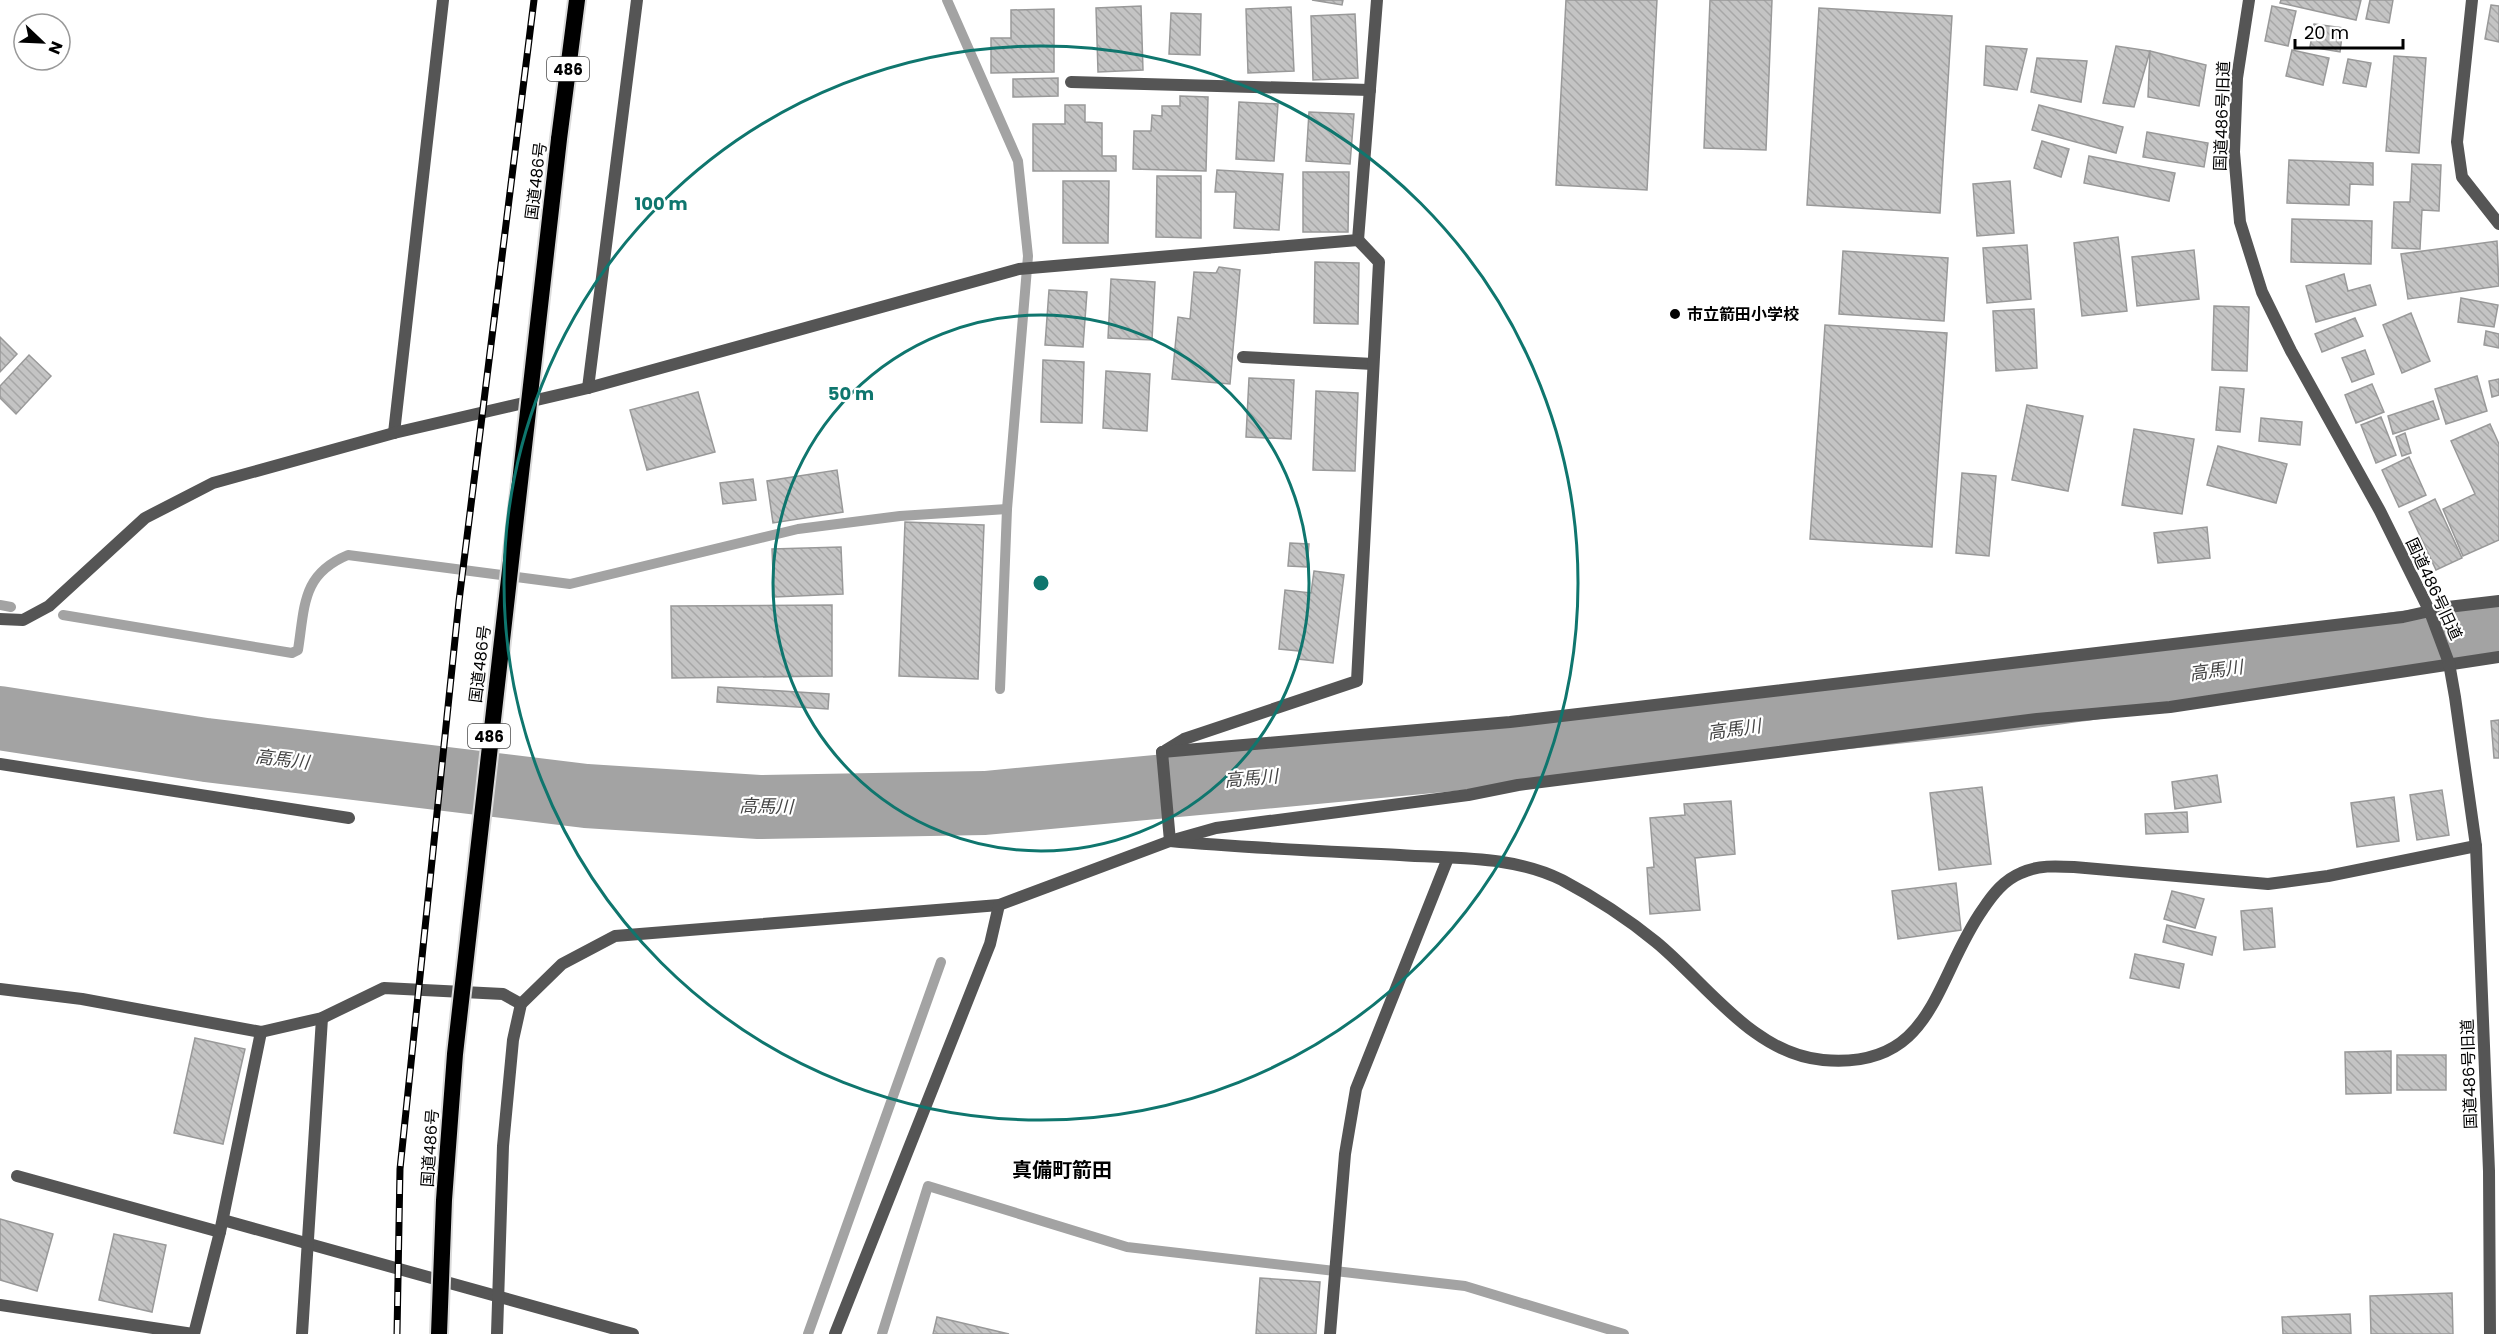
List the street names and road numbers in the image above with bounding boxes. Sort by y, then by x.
road number: 486 [547,57,589,81]
street label: 国道486号旧道 [2209,60,2235,172]
street label: 国道486号 [520,141,552,221]
street label: 国道486号旧道 [2400,534,2468,644]
street label: 国道486号 [464,624,496,704]
road number: 486 [468,724,510,748]
street label: 国道486号旧道 [2456,1018,2482,1130]
street label: 国道486号 [416,1108,444,1188]

